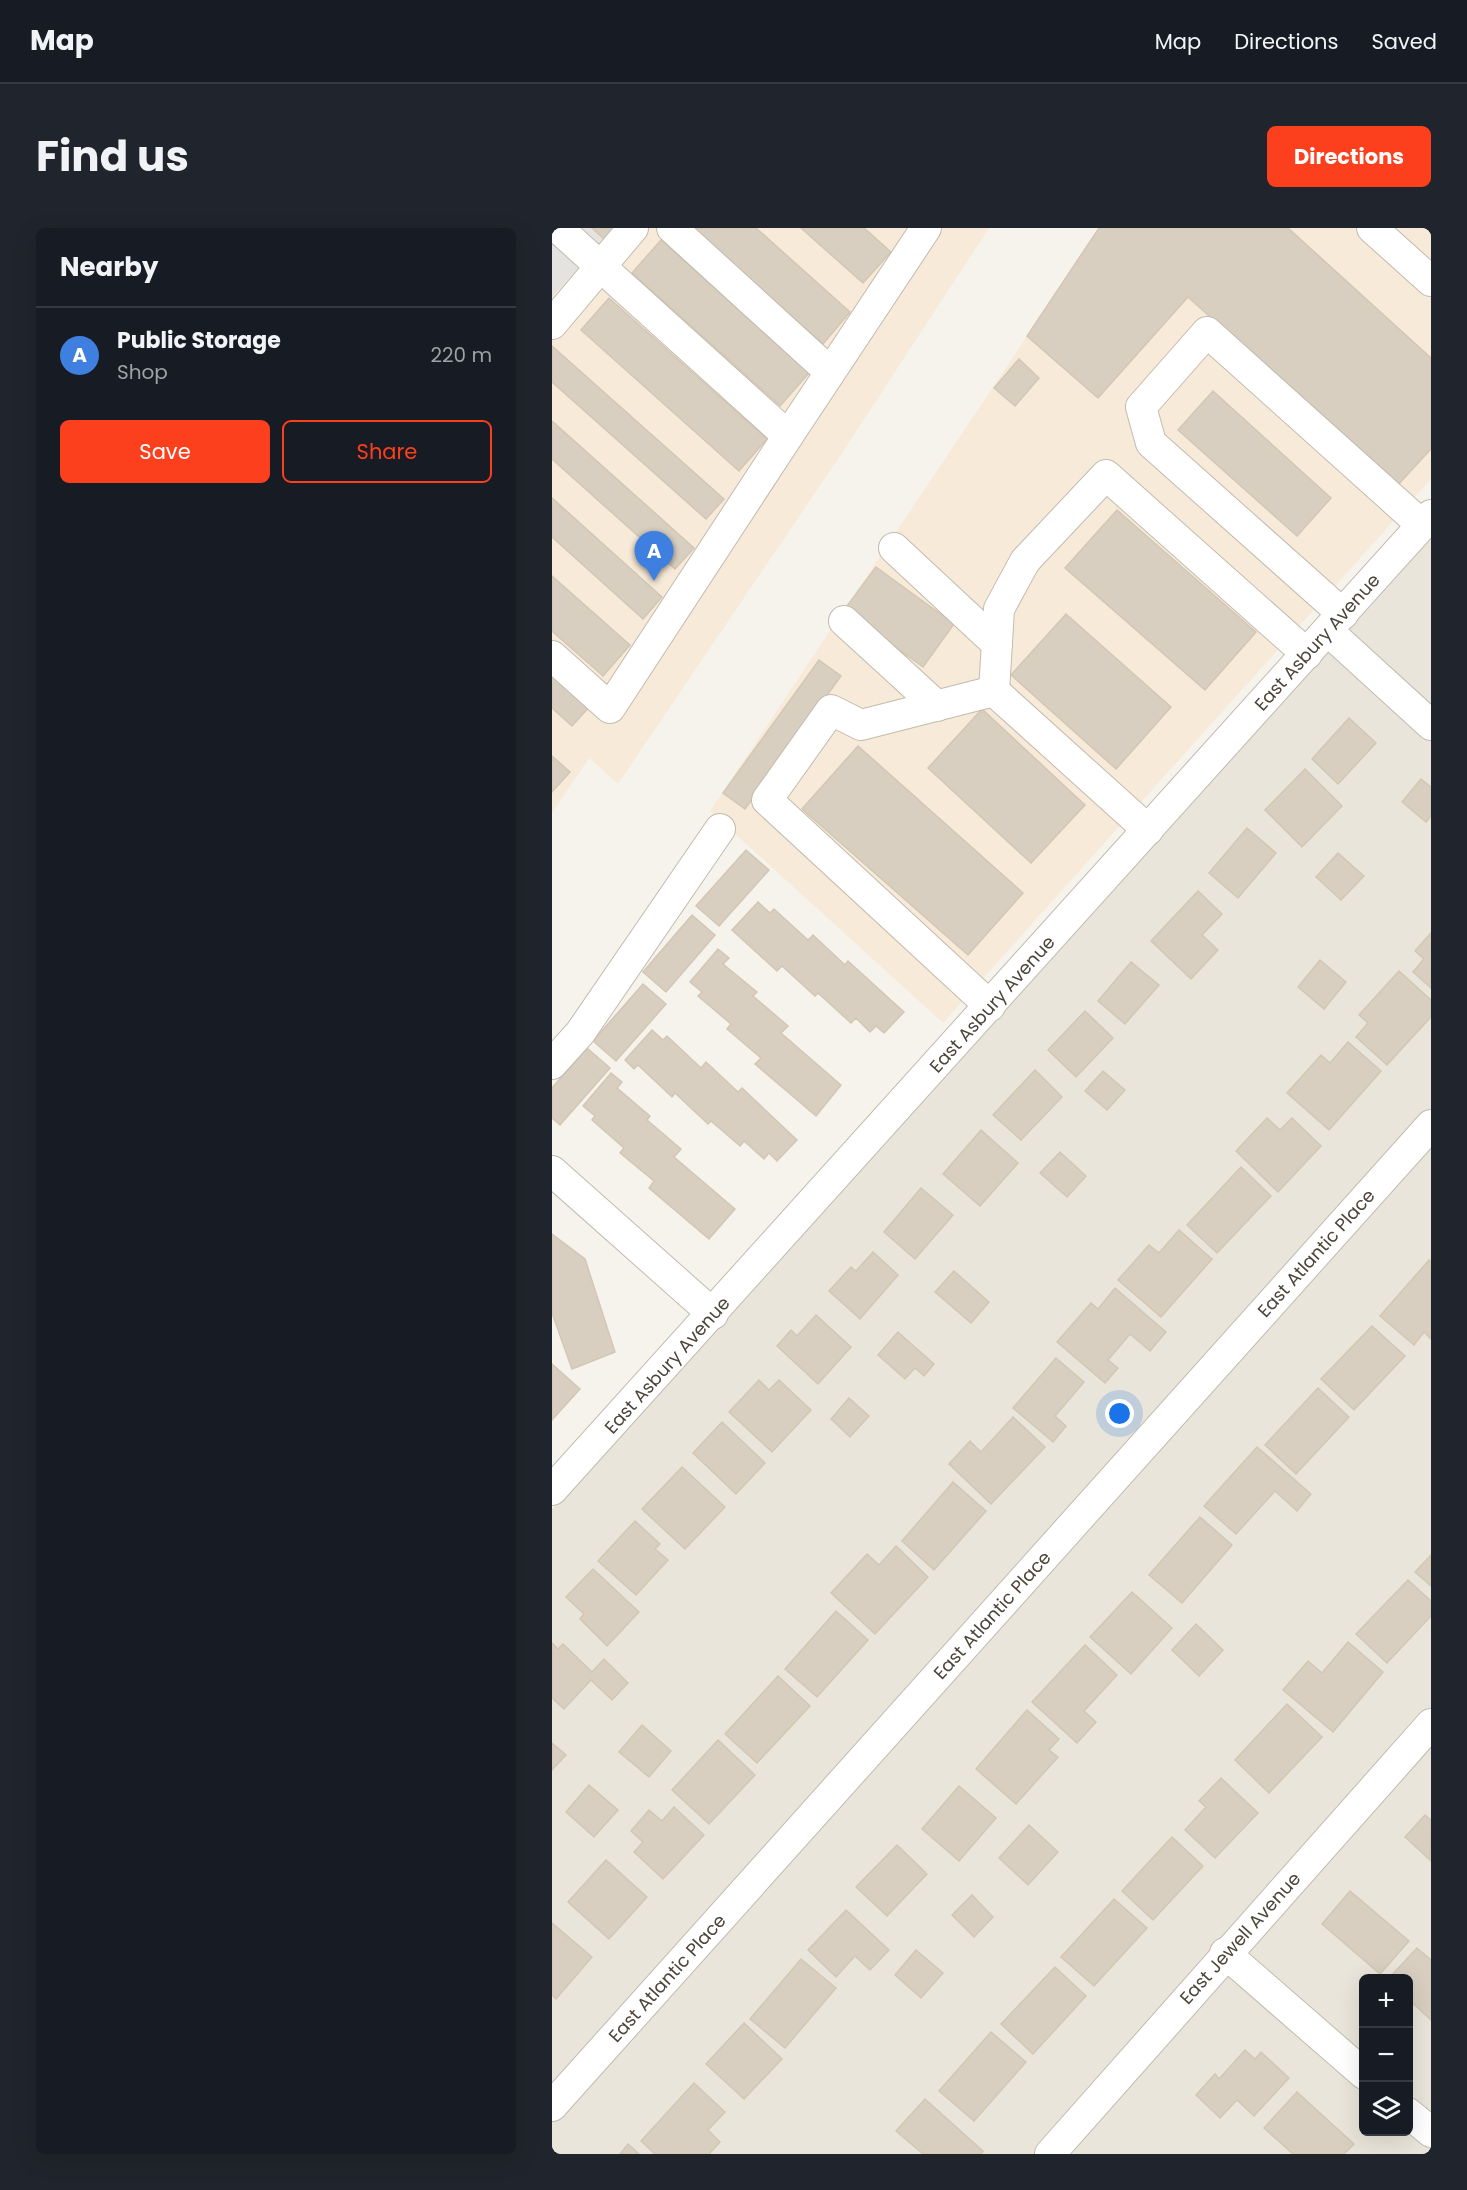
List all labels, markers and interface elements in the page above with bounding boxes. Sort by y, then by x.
text: Map [30,21,94,60]
text: Map [1155,27,1201,56]
text: Directions [1234,27,1338,56]
text: Saved [1371,27,1437,56]
button: Directions [1267,126,1431,187]
text: Find us [36,127,189,186]
text: Nearby [60,249,158,285]
text: Public Storage [117,325,281,356]
text: A [72,341,87,369]
text: 220 m [431,341,492,369]
text: Shop [117,358,168,386]
button: Save [60,420,270,483]
button: Share [282,420,492,483]
pin: A [634,532,674,581]
street label: East Asbury Avenue [1249,568,1385,716]
street label: East Asbury Avenue [924,930,1060,1078]
street label: East Atlantic Place [1252,1183,1380,1323]
street label: East Asbury Avenue [599,1291,735,1439]
your location [1105,1399,1134,1428]
street label: East Atlantic Place [928,1545,1056,1685]
street label: East Jewell Avenue [1174,1866,1306,2010]
street label: East Atlantic Place [603,1908,731,2048]
map controls [1359,1974,1413,2136]
button: + [1359,1974,1413,2028]
button: − [1359,2028,1413,2082]
button: layers [1359,2082,1413,2136]

